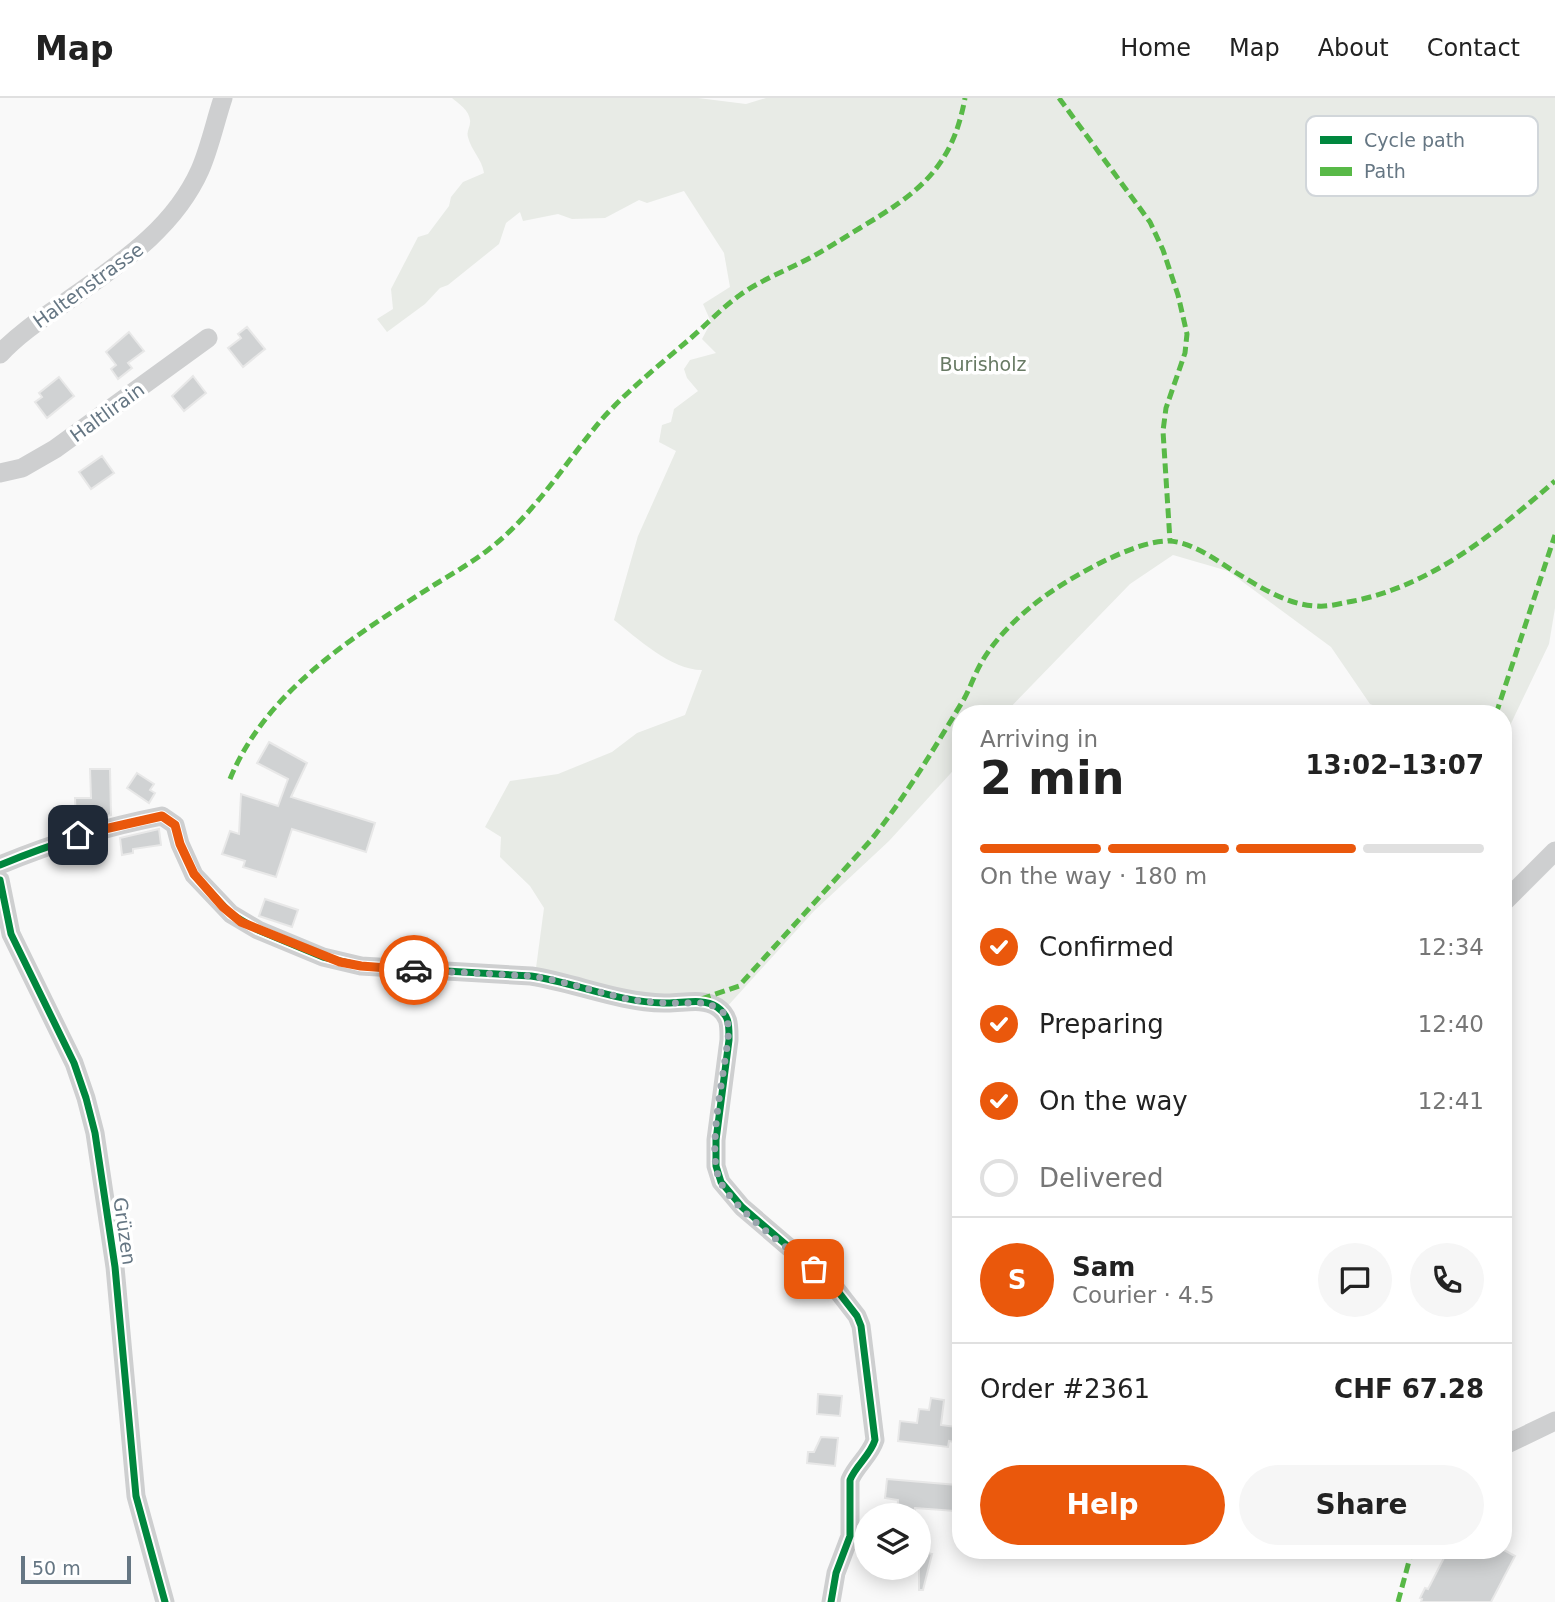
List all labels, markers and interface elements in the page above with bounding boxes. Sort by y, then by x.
text: Map [35,29,114,68]
text: Home [1120,34,1191,62]
text: Map [1229,34,1280,62]
text: About [1318,34,1389,62]
text: Contact [1427,34,1520,62]
legend [1306,116,1538,196]
text: Cycle path [1364,129,1465,151]
text: Path [1364,160,1406,182]
street label: Haltenstrasse [29,238,147,332]
park label: Burisholz [940,353,1027,375]
street label: Haltlirain [66,378,148,446]
text: Arriving in [980,726,1098,752]
text: 13:02–13:07 [1305,750,1484,780]
text: 2 min [980,751,1124,805]
pin [48,805,108,865]
icon: home [59,816,97,854]
text: On the way · 180 m [980,863,1207,889]
icon: check [980,928,1018,966]
text: Confirmed [1039,932,1174,962]
text: 12:34 [1418,934,1484,960]
courier [379,935,449,1005]
icon: car [395,951,433,989]
icon: check [980,1005,1018,1043]
text: Preparing [1039,1009,1164,1039]
text: 12:40 [1418,1011,1484,1037]
icon: check [980,1082,1018,1120]
text: On the way [1039,1086,1188,1116]
text: 12:41 [1418,1088,1484,1114]
text: Delivered [1039,1163,1163,1193]
street label: Grüzen [109,1196,141,1266]
pin [784,1239,844,1299]
button: chat [1318,1243,1392,1317]
button: phone [1410,1243,1484,1317]
icon: bag [795,1250,833,1288]
text: Sam [1072,1252,1135,1282]
text: S [1008,1265,1026,1295]
text: Courier · 4.5 [1072,1282,1215,1308]
text: Order #2361 [980,1374,1150,1404]
text: CHF 67.28 [1334,1374,1484,1404]
button: Help [980,1465,1225,1545]
button: Share [1239,1465,1484,1545]
map controls [854,1503,931,1580]
button: layers [854,1503,931,1580]
scale bar [21,1553,131,1585]
text: 50 m [32,1557,81,1579]

